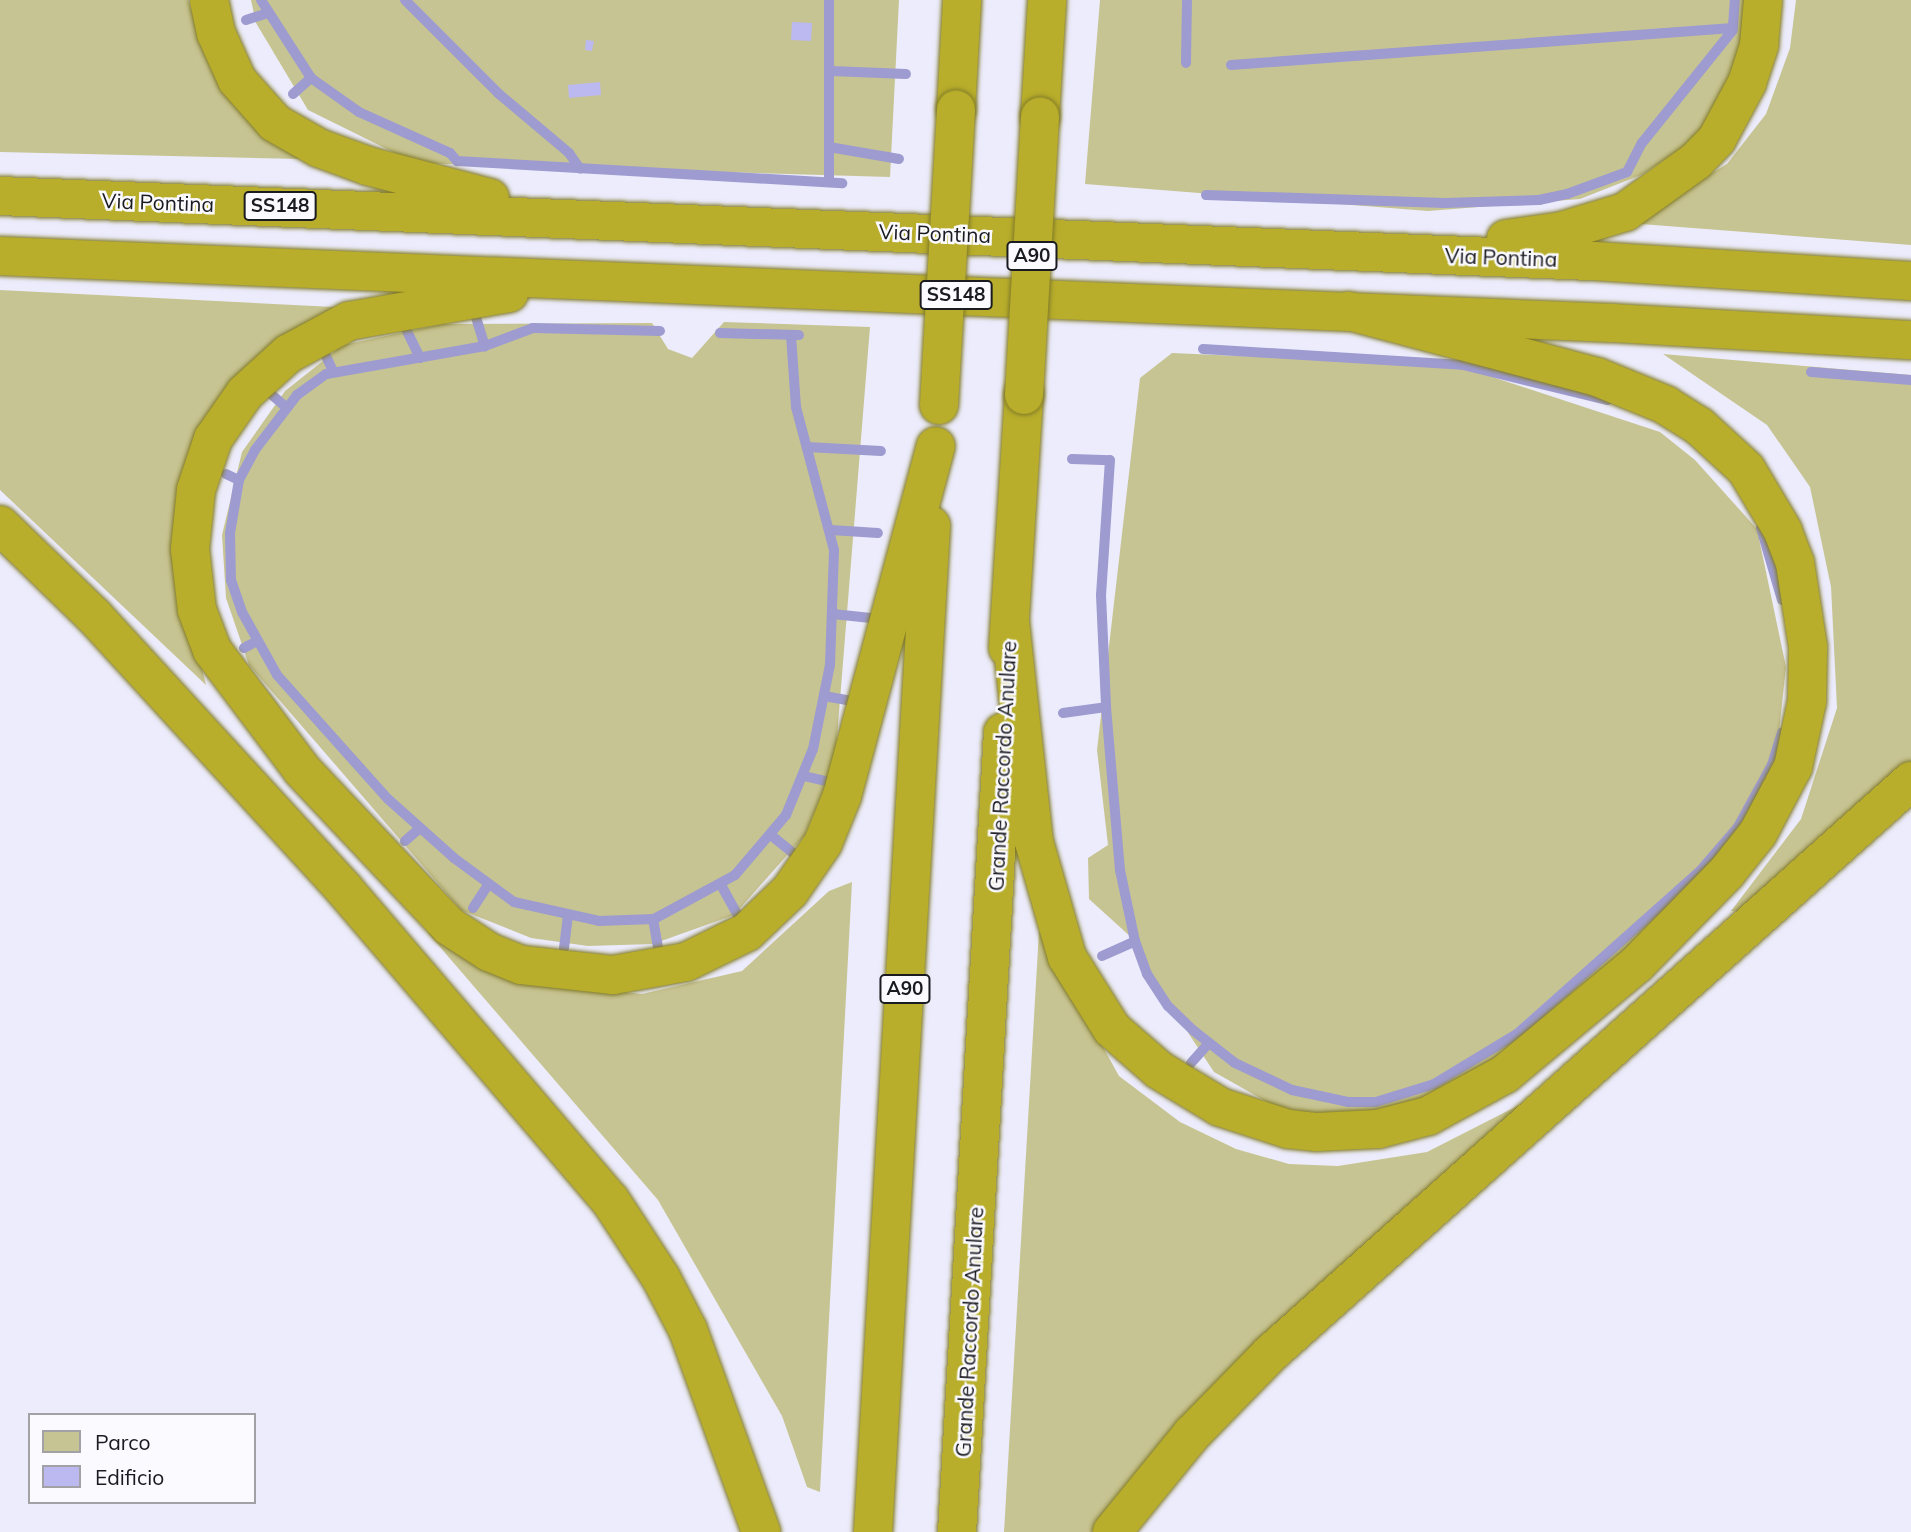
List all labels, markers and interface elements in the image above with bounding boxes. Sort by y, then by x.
street label: Via Pontina [101,187,215,217]
road number: SS148 [243,190,317,222]
street label: Via Pontina [878,218,992,248]
road number: A90 [1006,240,1058,272]
street label: Via Pontina [1444,242,1558,272]
road number: SS148 [919,280,993,310]
street label: Grande Raccordo Anulare [983,640,1021,892]
road number: A90 [879,973,931,1004]
street label: Grande Raccordo Anulare [950,1206,988,1458]
legend [28,1413,256,1504]
text: Parco [95,1429,150,1455]
text: Edificio [95,1464,164,1490]

